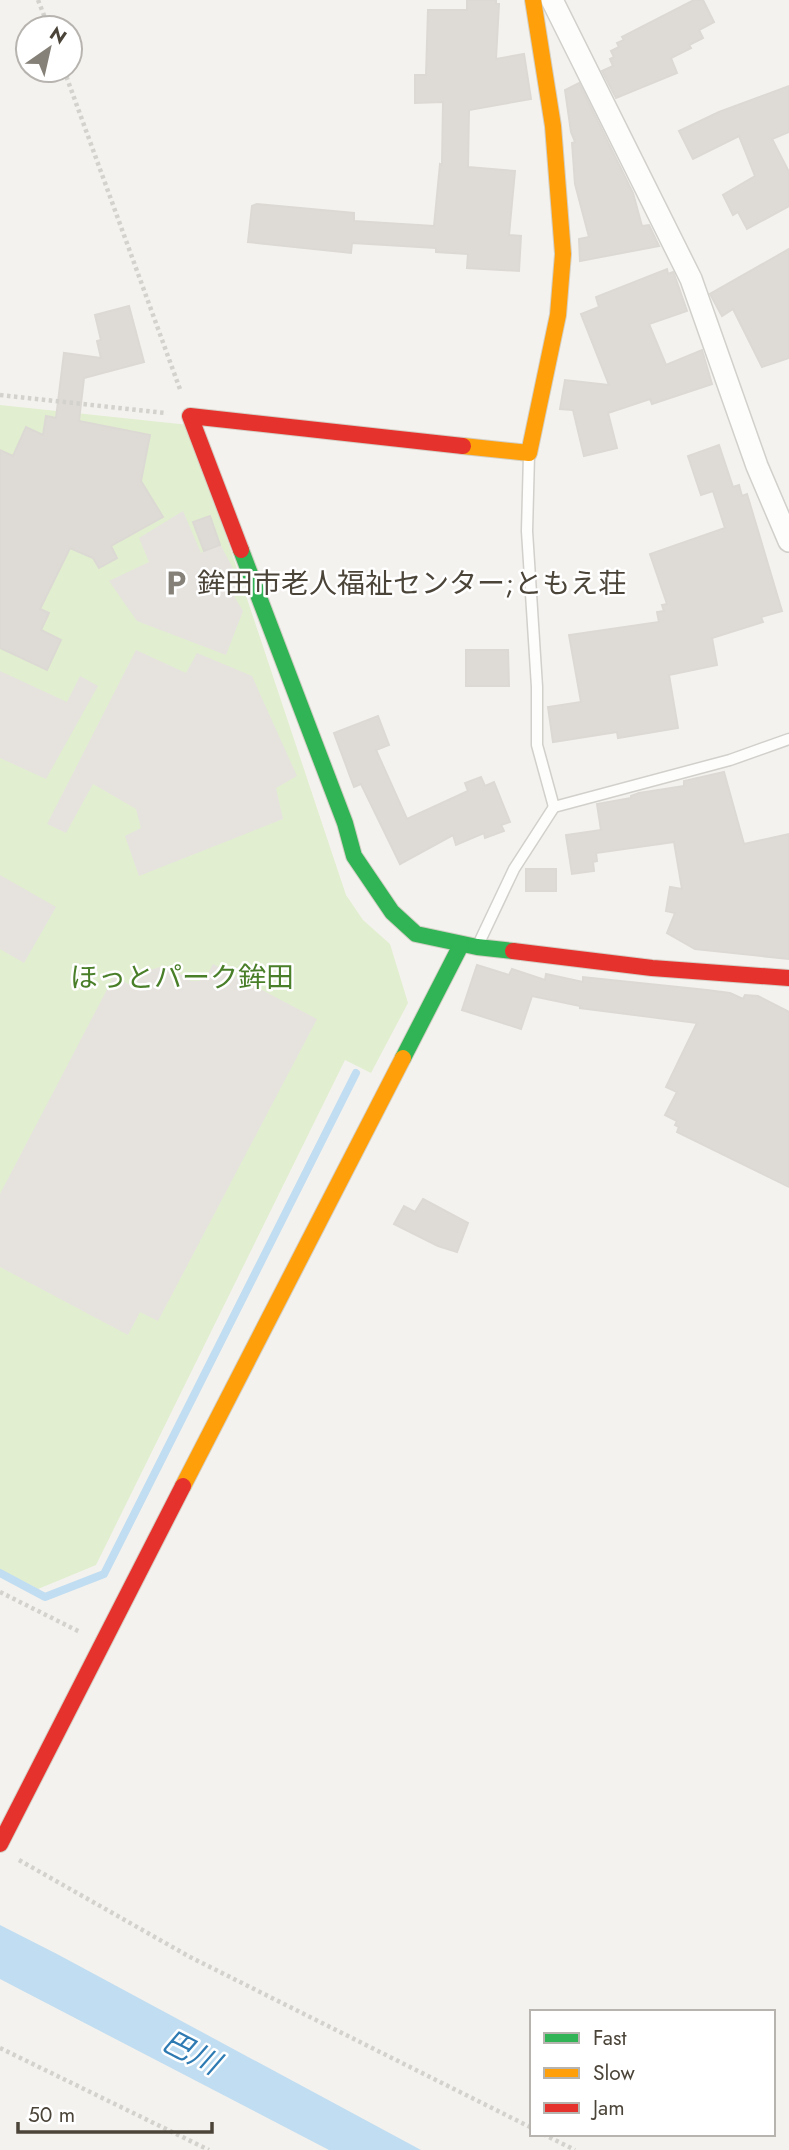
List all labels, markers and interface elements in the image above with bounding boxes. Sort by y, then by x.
north arrow [14,14,84,84]
text: N [44,20,72,51]
place label: 鉾田市老人福祉センター;ともえ荘 [197,563,626,604]
parking icon: 鉾田市老人福祉センター;ともえ荘 [161,568,191,598]
park label: ほっとパーク鉾田 [70,957,294,998]
legend [530,2010,775,2136]
water label: 巴川 [155,2019,230,2086]
text: Fast [593,2023,626,2053]
text: Slow [593,2058,635,2088]
scale bar [18,2090,212,2134]
text: Jam [590,2093,625,2123]
text: 50 m [28,2100,75,2130]

